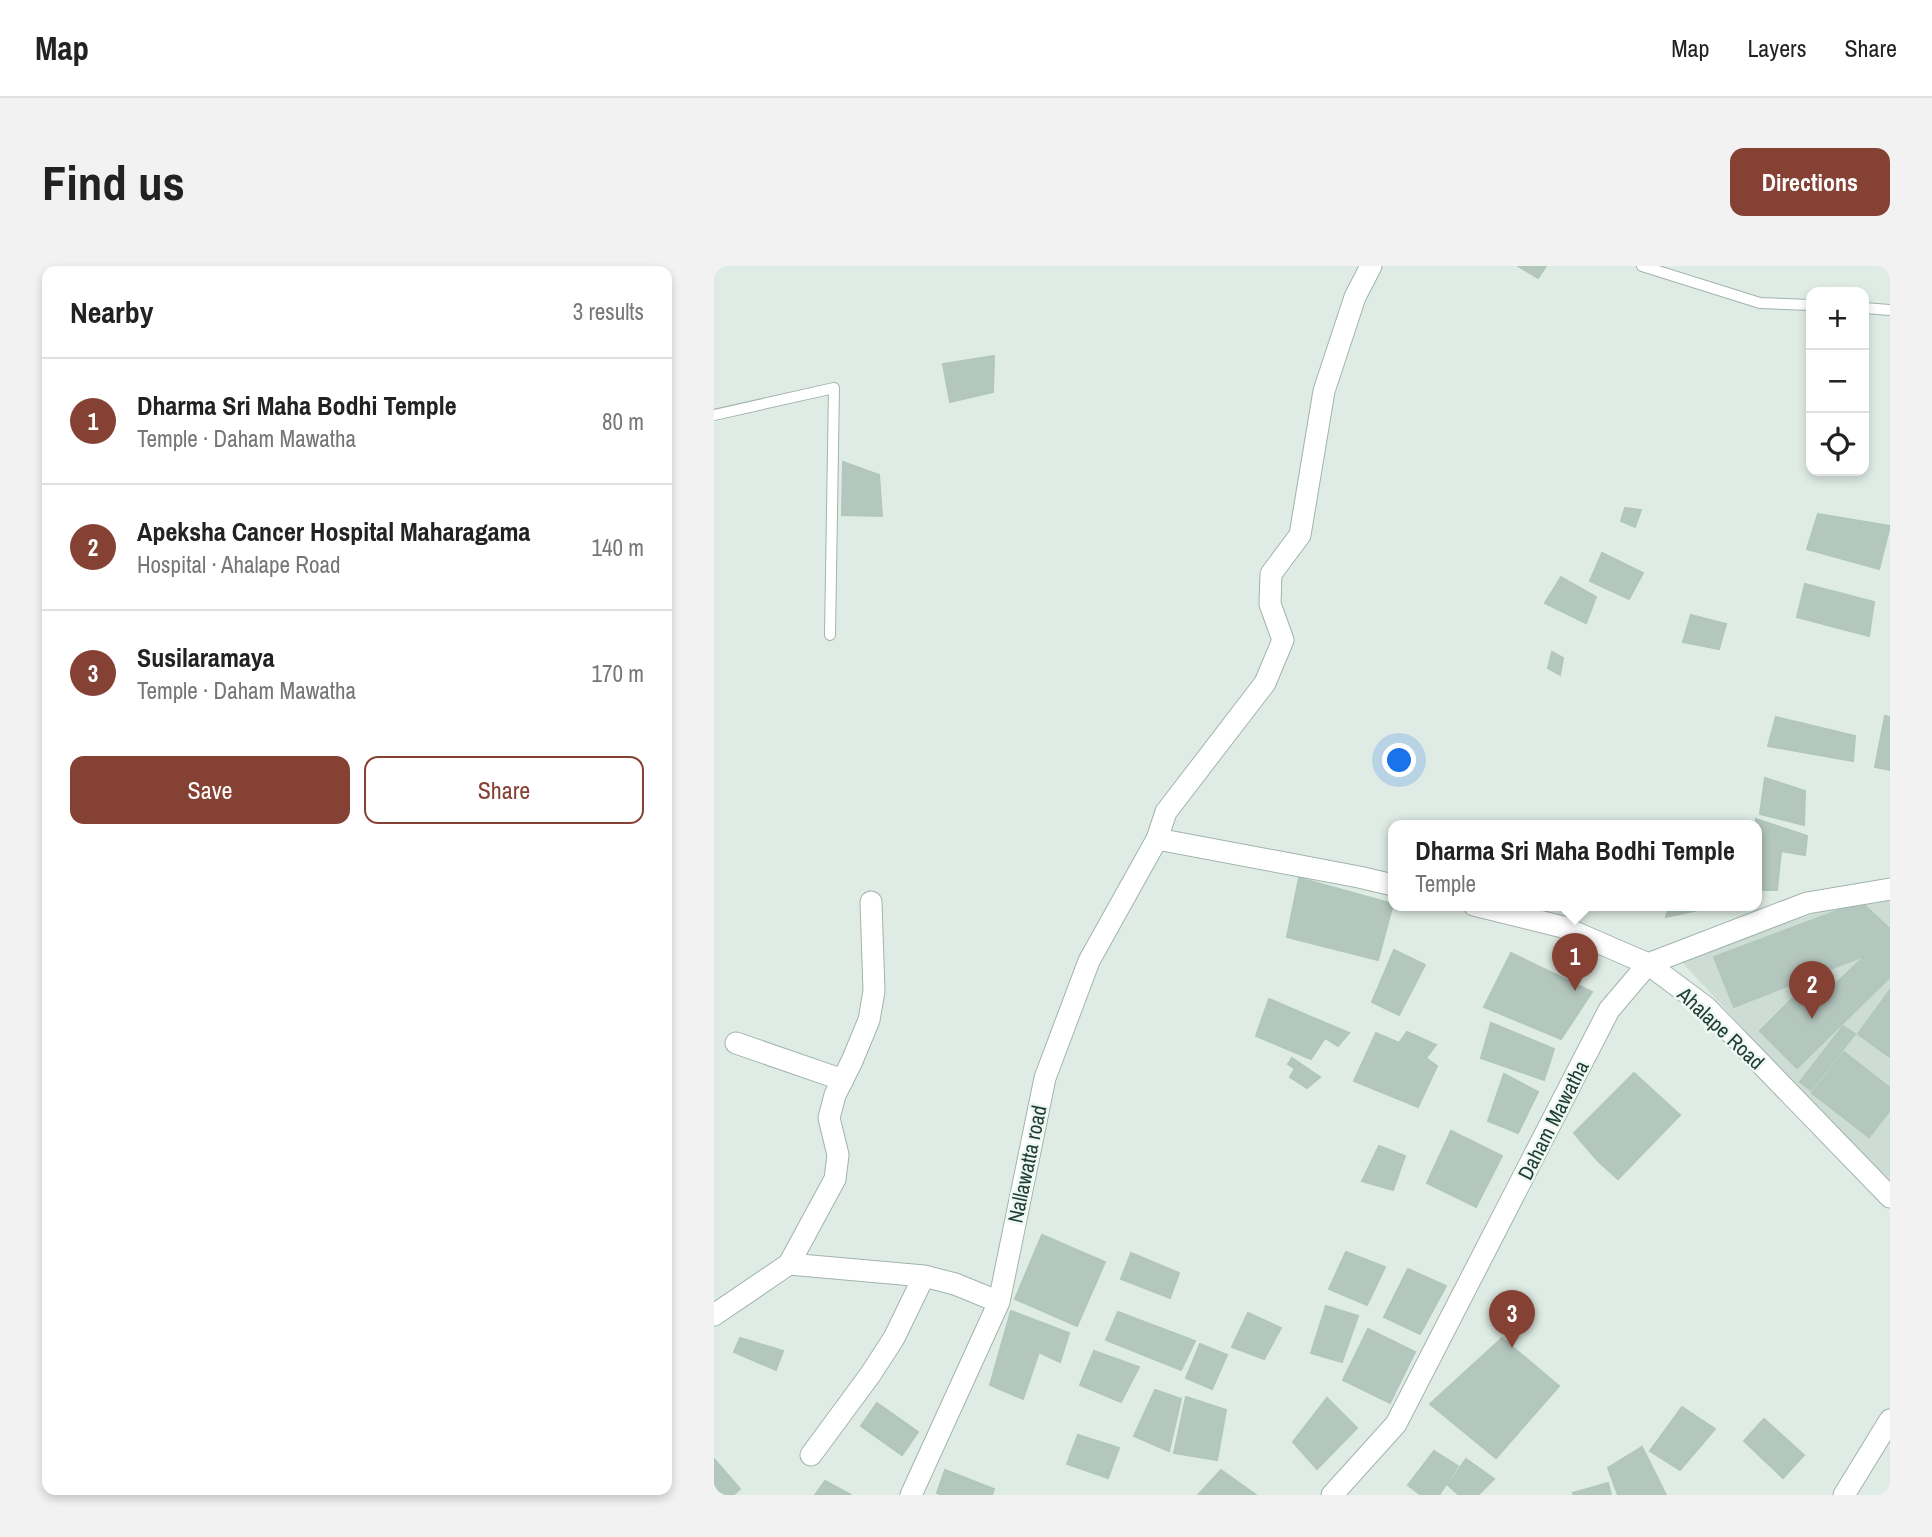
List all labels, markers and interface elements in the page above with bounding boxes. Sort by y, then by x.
text: Map [35,26,89,70]
text: Map [1671,32,1709,64]
text: Layers [1747,32,1806,64]
text: Share [1844,32,1897,64]
button: Directions [1730,148,1890,216]
text: Find us [42,149,185,215]
map controls [1806,287,1869,476]
button: + [1806,287,1869,350]
text: Nearby [70,292,153,332]
text: 3 results [573,296,644,327]
button: − [1806,350,1869,413]
text: Dharma Sri Maha Bodhi Temple [137,388,457,423]
text: 1 [88,406,98,437]
text: 80 m [602,406,644,437]
button: locate [1806,413,1869,476]
text: Temple · Daham Mawatha [137,423,356,454]
text: Apeksha Cancer Hospital Maharagama [137,514,530,549]
text: 2 [88,532,98,563]
text: 140 m [592,532,644,563]
text: Hospital · Ahalape Road [137,549,340,580]
text: Susilaramaya [137,640,275,675]
text: 3 [88,658,98,689]
text: 170 m [592,658,644,689]
text: Temple · Daham Mawatha [137,675,356,706]
your location [1382,743,1416,777]
button: Save [70,756,350,824]
button: Share [364,756,644,824]
popup [1388,820,1762,911]
text: Dharma Sri Maha Bodhi Temple [1415,833,1735,868]
text: Temple [1415,868,1476,899]
pin: 1 [1552,933,1598,991]
pin: 2 [1789,961,1835,1019]
street label: Ahalape Road [1670,979,1771,1076]
street label: Daham Mawatha [1511,1055,1596,1185]
street label: Nallawatta road [1000,1102,1054,1226]
pin: 3 [1489,1290,1535,1348]

